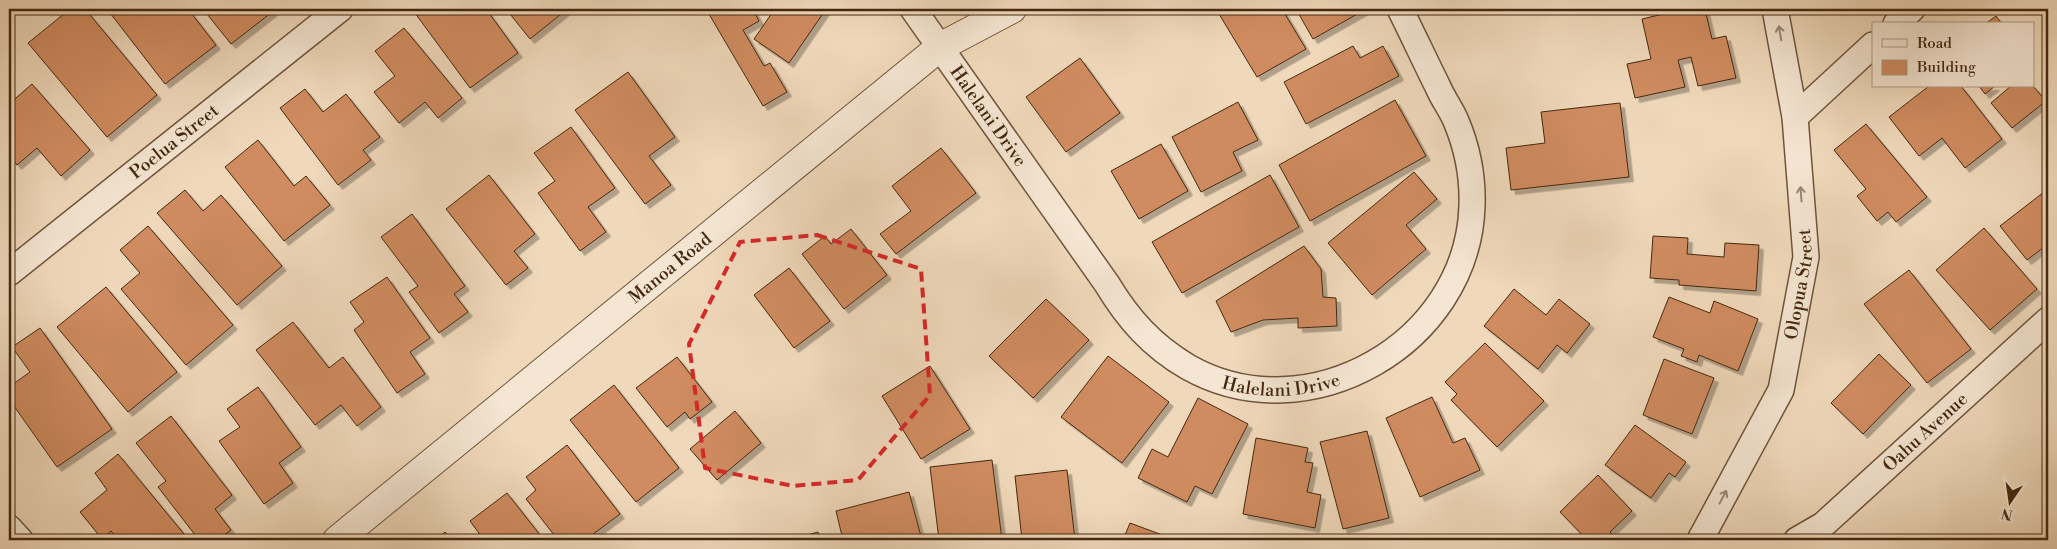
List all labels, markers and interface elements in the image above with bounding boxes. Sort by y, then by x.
legend [1872,22,2034,88]
one-way arrow [1774,26,1784,42]
text: Road [1917,34,1952,53]
text: Building [1916,58,1976,77]
street label: Halelani Drive [945,61,1032,171]
street label: Poelua Street [125,98,224,184]
one-way arrow [1796,186,1805,202]
street label: Manoa Road [624,227,717,309]
street label: Olopua Street [1779,227,1818,341]
street label: Halelani Drive [1220,368,1343,402]
street label: Oahu Avenue [1878,387,1972,477]
north arrow [1984,476,2034,526]
one-way arrow [1718,490,1728,505]
text: N [2000,504,2015,524]

